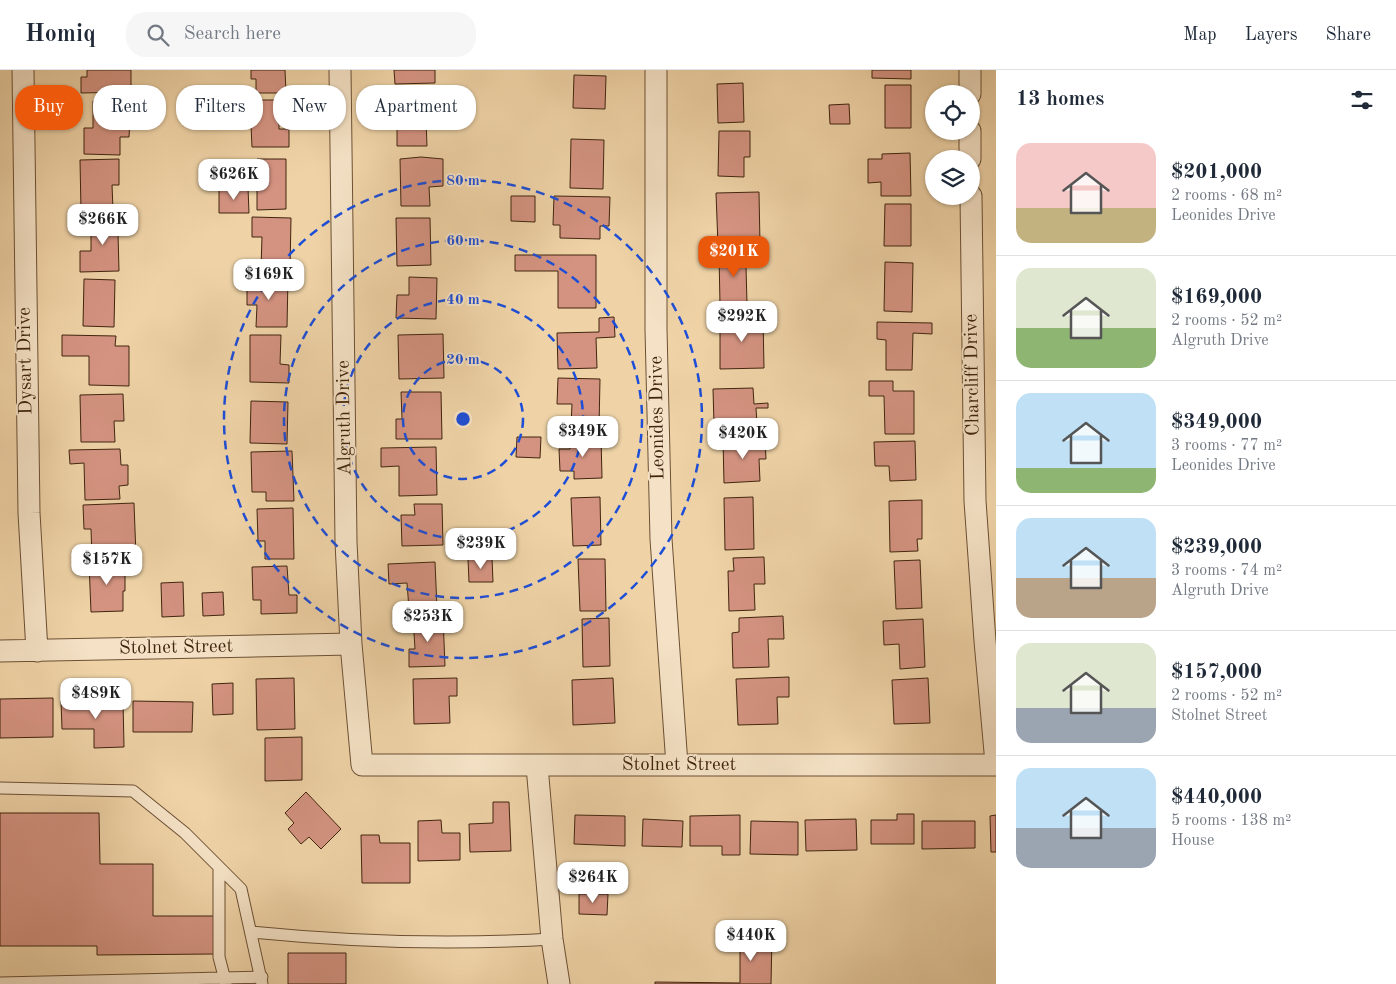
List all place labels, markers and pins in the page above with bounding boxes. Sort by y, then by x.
pin: $626K [199,158,269,201]
pin: $266K [68,204,138,246]
pin: $201K [699,236,769,278]
pin: $169K [234,258,304,301]
pin: $292K [707,300,777,343]
centre of rings [454,410,472,428]
pin: $349K [548,416,618,458]
pin: $420K [708,418,778,460]
pin: $239K [446,528,516,570]
pin: $157K [72,544,142,586]
pin: $253K [393,600,463,643]
pin: $489K [61,678,131,720]
pin: $264K [558,862,628,904]
pin: $440K [716,920,786,962]

